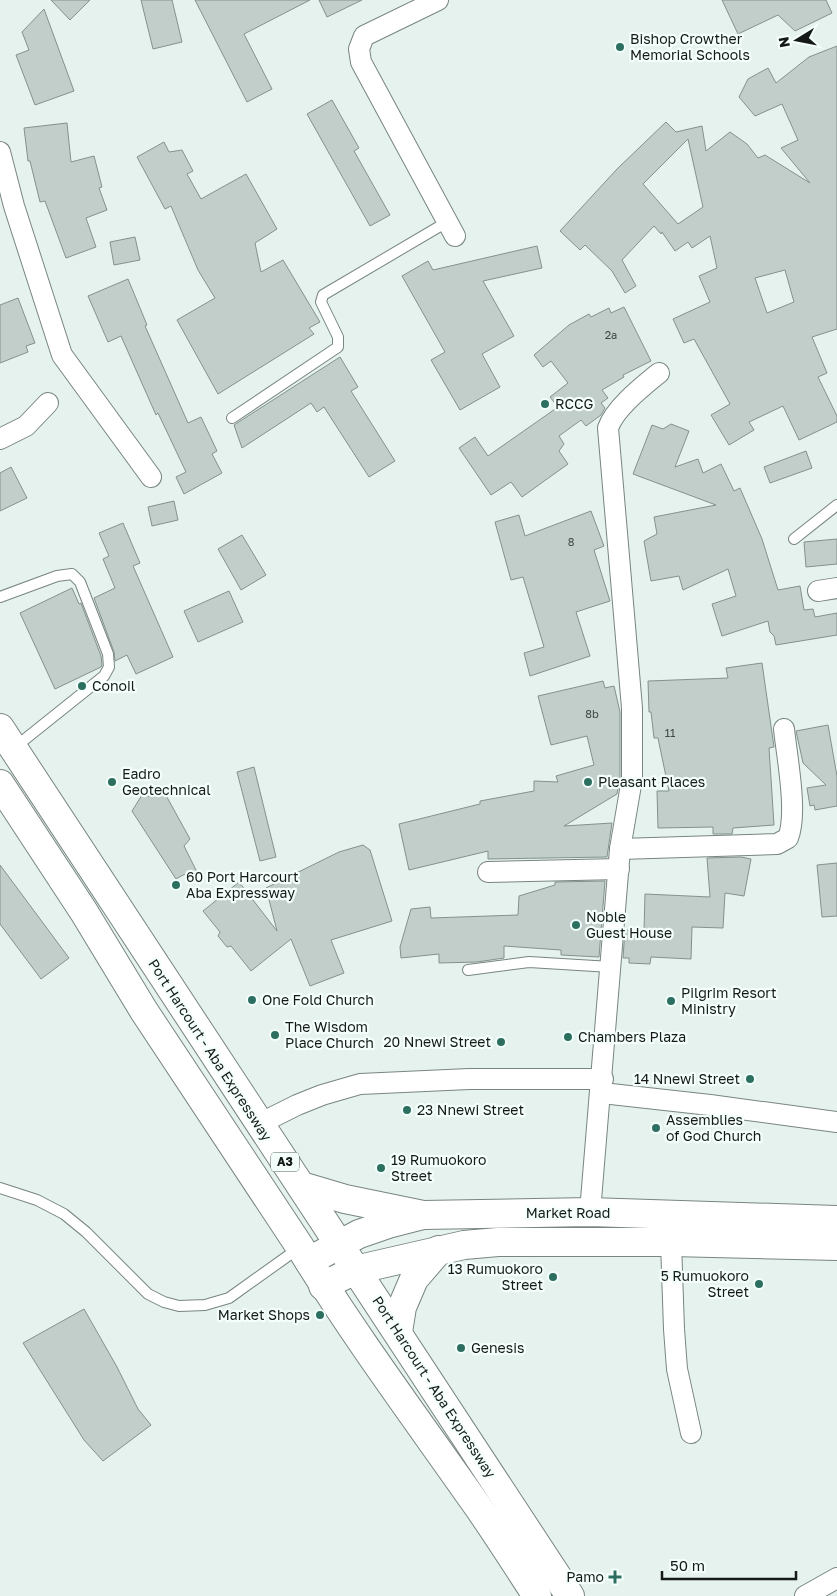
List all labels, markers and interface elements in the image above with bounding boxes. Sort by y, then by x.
north arrow [772,15,822,65]
place label: Bishop Crowther Memorial Schools [630,30,750,63]
text: N [774,36,793,49]
marker: Bishop Crowther Memorial Schools [614,41,626,53]
house number: 2a [605,328,617,341]
place label: RCCG [555,395,594,412]
marker: RCCG [539,398,551,410]
house number: 8 [568,535,575,548]
place label: Conoil [92,677,135,694]
marker: Conoil [76,680,88,692]
house number: 8b [585,707,599,720]
house number: 11 [665,726,675,739]
place label: Eadro Geotechnical [122,765,211,798]
place label: Pleasant Places [598,773,705,790]
marker: Eadro Geotechnical [106,776,118,788]
marker: Pleasant Places [582,776,594,788]
place label: 60 Port Harcourt Aba Expressway [186,868,299,901]
marker: 60 Port Harcourt Aba Expressway [170,879,182,891]
place label: Noble Guest House [586,908,672,941]
marker: Noble Guest House [570,919,582,931]
street label: Port Harcourt - Aba Expressway [145,956,276,1144]
place label: Pilgrim Resort Ministry [681,984,777,1017]
place label: One Fold Church [262,991,374,1008]
marker: One Fold Church [246,994,258,1006]
marker: Pilgrim Resort Ministry [665,995,677,1007]
place label: The Wisdom Place Church [285,1018,374,1051]
place label: Chambers Plaza [578,1028,686,1045]
marker: The Wisdom Place Church [269,1029,281,1041]
marker: Chambers Plaza [562,1031,574,1043]
place label: 20 Nnewi Street [383,1033,491,1050]
marker: 20 Nnewi Street [495,1036,507,1048]
place label: 14 Nnewi Street [634,1070,740,1087]
marker: 14 Nnewi Street [744,1073,756,1085]
place label: 23 Nnewi Street [417,1101,524,1118]
marker: 23 Nnewi Street [401,1104,413,1116]
place label: Assemblies of God Church [666,1111,761,1144]
marker: Assemblies of God Church [650,1122,662,1134]
place label: 19 Rumuokoro Street [391,1151,486,1184]
road number: A3 [271,1152,299,1172]
marker: 19 Rumuokoro Street [375,1162,387,1174]
street label: Market Road [526,1204,610,1221]
place label: 13 Rumuokoro Street [448,1260,543,1293]
place label: 5 Rumuokoro Street [661,1267,749,1300]
marker: 13 Rumuokoro Street [547,1271,559,1283]
marker: 5 Rumuokoro Street [753,1278,765,1290]
street label: Port Harcourt - Aba Expressway [369,1293,500,1481]
place label: Market Shops [218,1306,310,1323]
marker: Market Shops [314,1309,326,1321]
place label: Genesis [471,1339,524,1356]
marker: Genesis [455,1342,467,1354]
scale bar [662,1548,796,1580]
text: 50 m [670,1556,705,1574]
place label: Pamo [566,1568,604,1585]
marker: Pamo [608,1570,622,1584]

